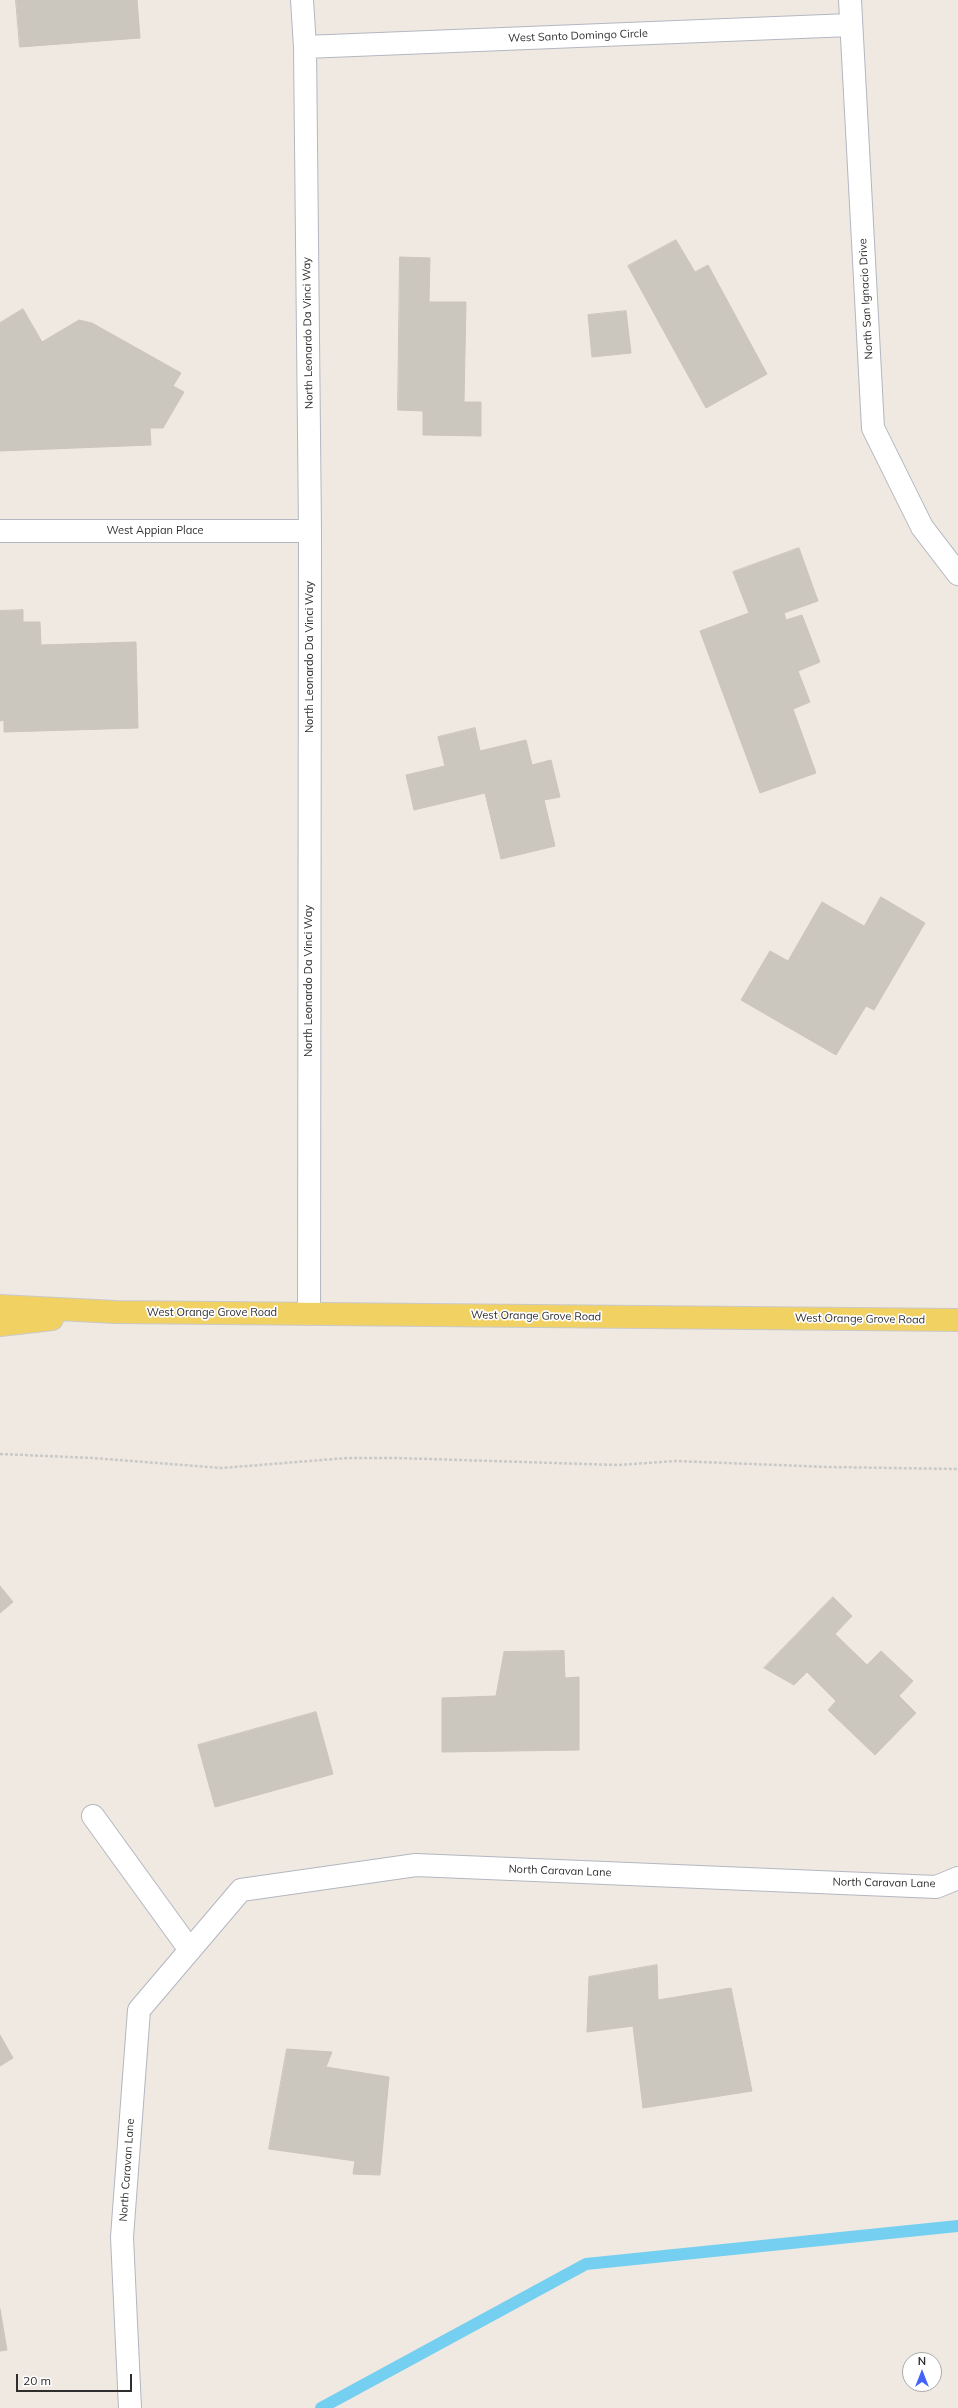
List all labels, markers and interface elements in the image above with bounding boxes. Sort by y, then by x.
street label: West Santo Domingo Circle [508,27,648,45]
street label: North San Ignacio Drive [856,238,876,360]
street label: North Leonardo Da Vinci Way [300,257,316,409]
street label: West Appian Place [106,524,204,538]
street label: North Leonardo Da Vinci Way [303,581,317,733]
street label: North Leonardo Da Vinci Way [302,905,316,1057]
street label: West Orange Grove Road [147,1306,277,1320]
street label: West Orange Grove Road [471,1308,601,1324]
street label: West Orange Grove Road [795,1311,925,1327]
street label: North Caravan Lane [508,1863,612,1879]
street label: North Caravan Lane [832,1876,936,1890]
street label: North Caravan Lane [117,2118,137,2222]
north arrow [902,2352,942,2392]
text: N [918,2354,926,2368]
scale bar [18,2366,134,2392]
text: 20 m [23,2373,51,2388]

